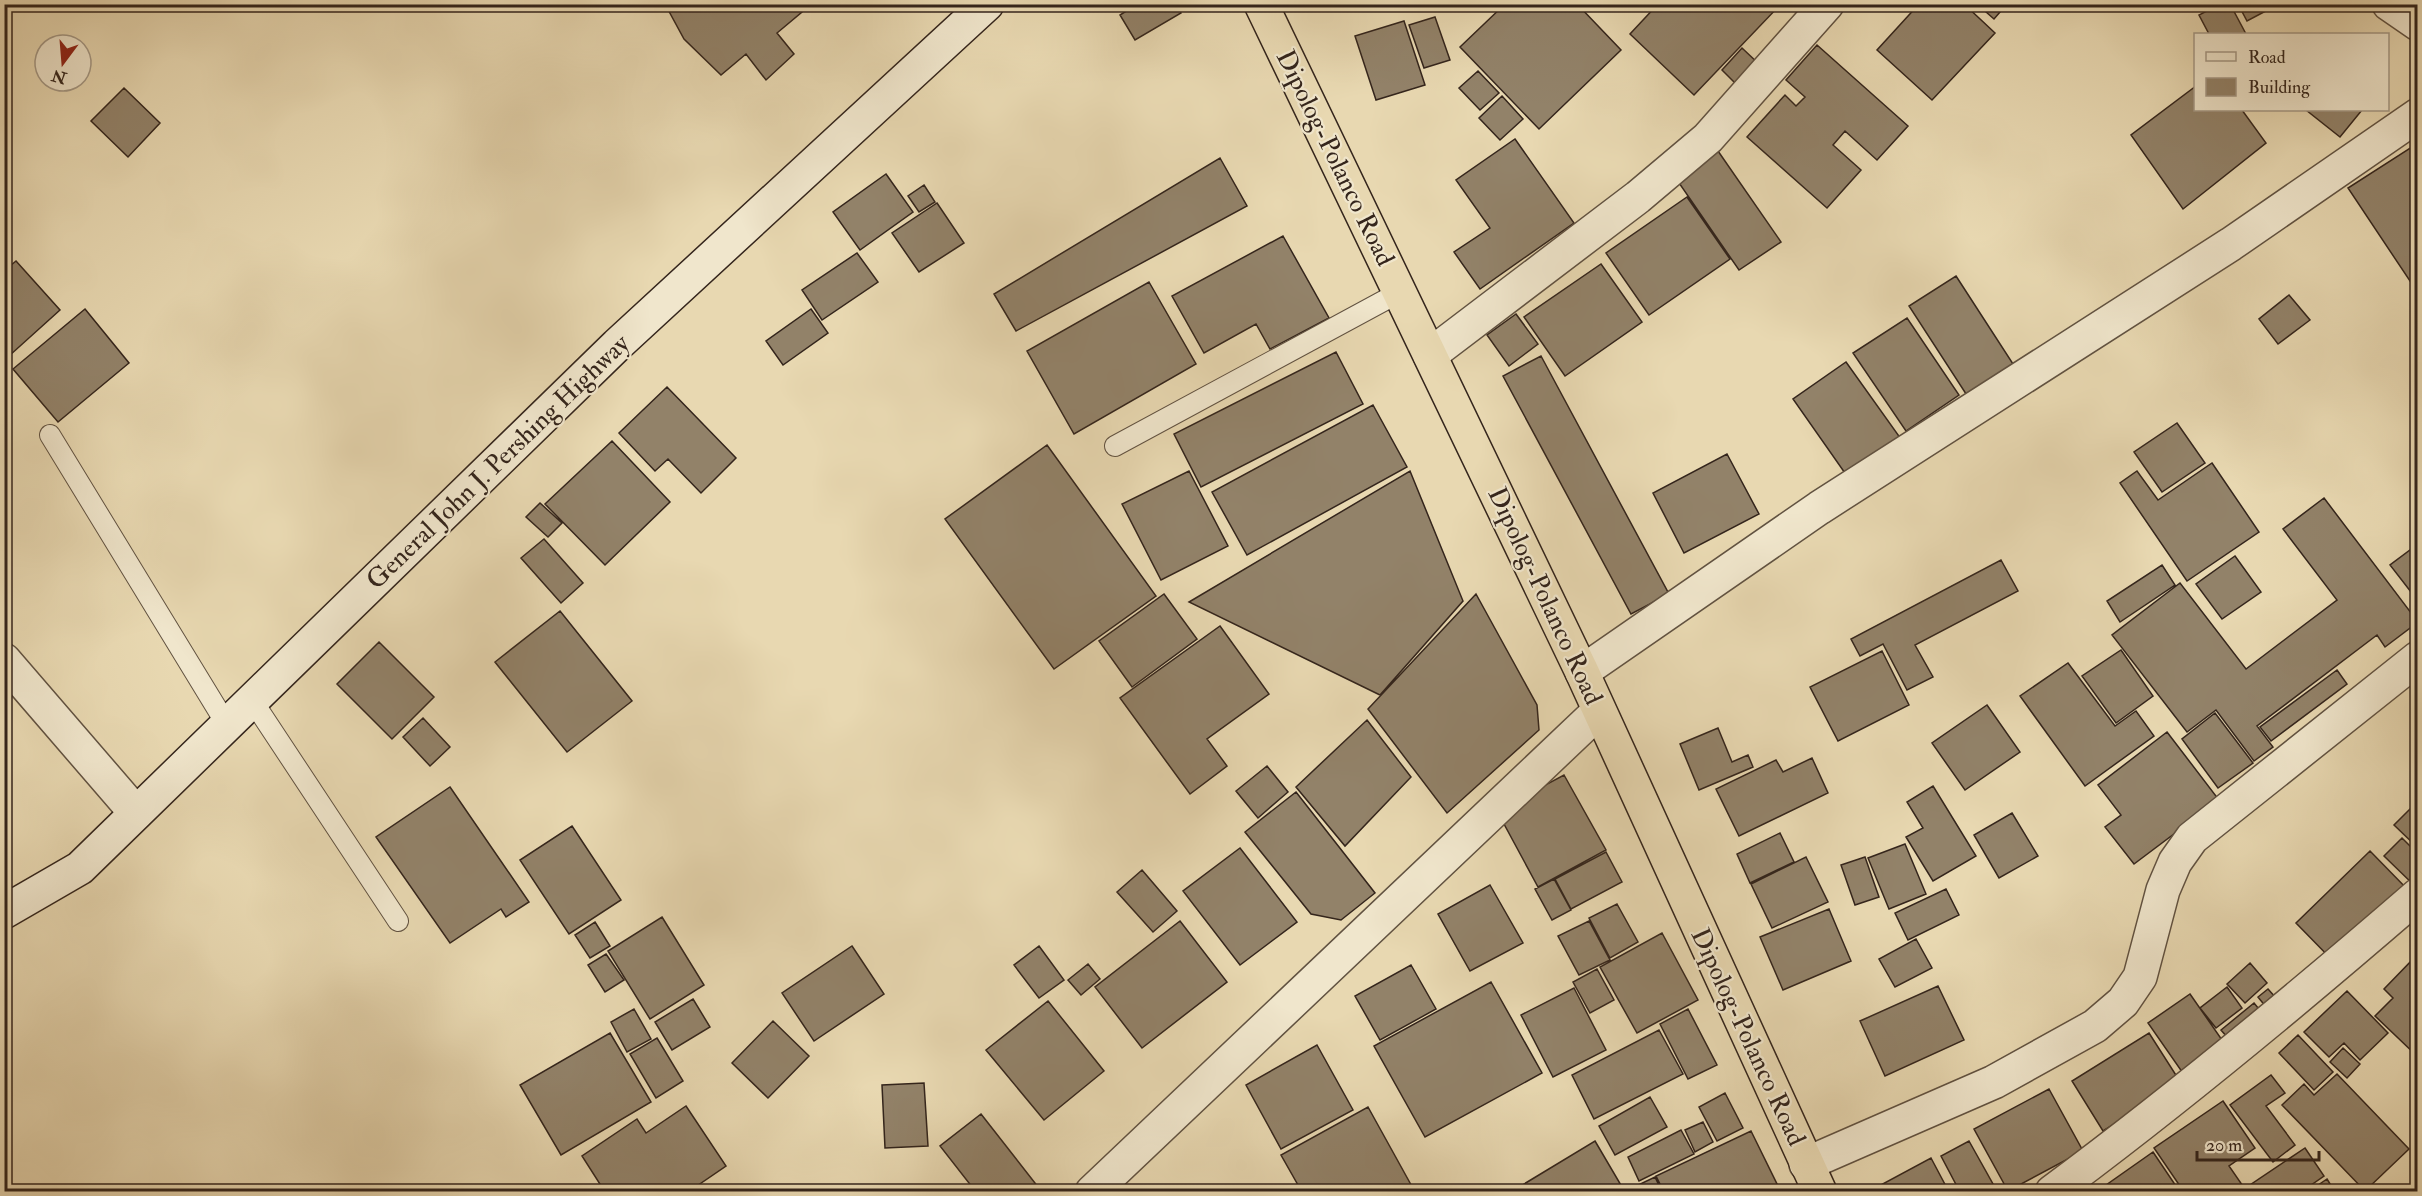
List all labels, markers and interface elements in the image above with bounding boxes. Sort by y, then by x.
north arrow [33,33,93,93]
legend [2194,33,2389,111]
street label: Dipolog-Polanco Road [1268,45,1401,272]
text: Road [2248,46,2286,69]
text: N [49,65,70,88]
text: Building [2248,76,2311,99]
street label: General John J. Pershing Highway [360,327,637,596]
street label: Dipolog-Polanco Road [1480,482,1610,711]
street label: Dipolog-Polanco Road [1683,923,1813,1152]
scale bar [2197,1124,2318,1162]
text: 20 m [2206,1134,2242,1157]

